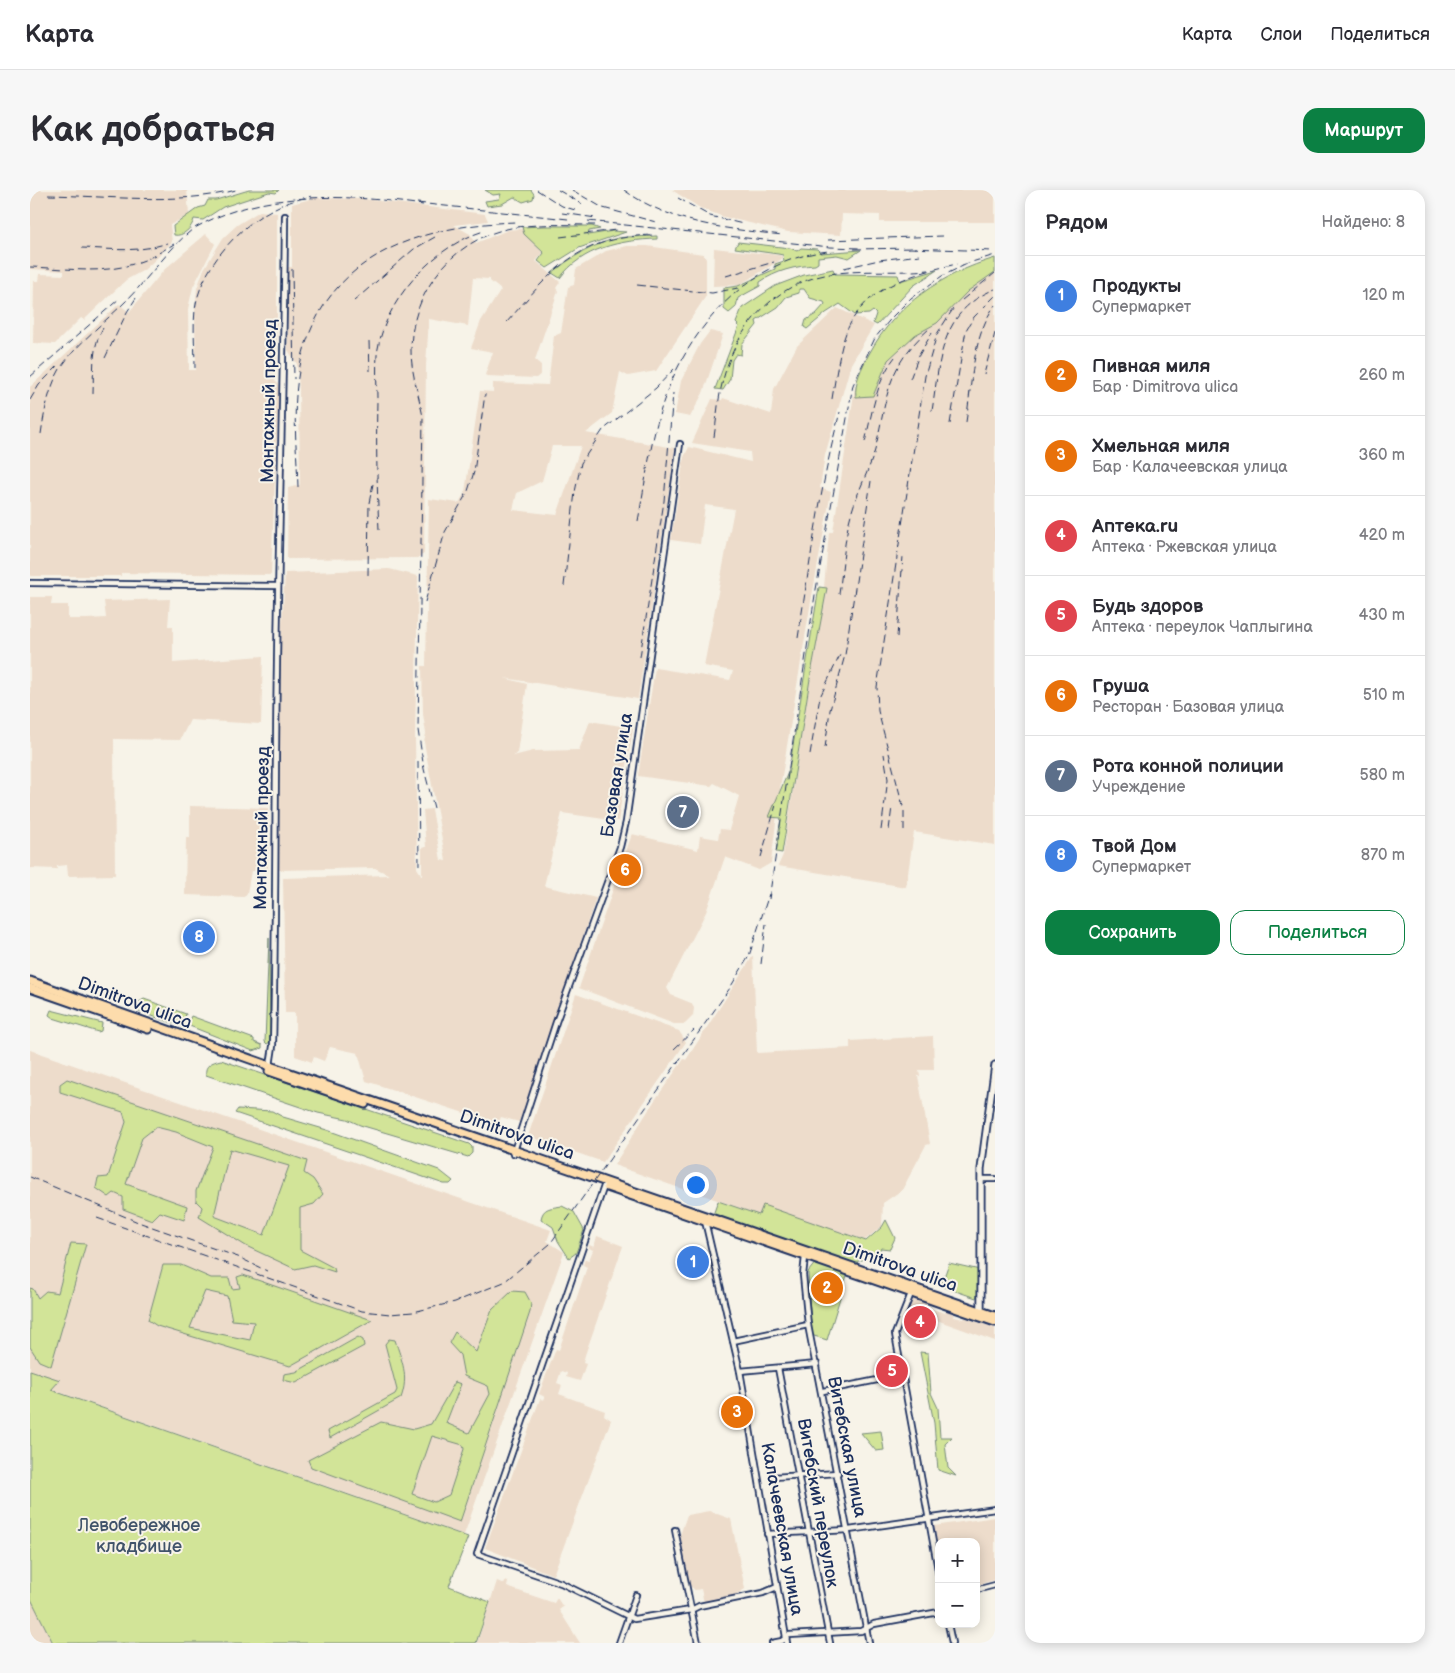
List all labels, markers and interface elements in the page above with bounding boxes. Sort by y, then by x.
text: Карта [25,20,94,49]
text: Карта [1182,24,1232,45]
text: Слои [1260,24,1302,45]
text: Поделиться [1330,24,1430,45]
button: Маршрут [1303,108,1425,153]
text: Как добраться [30,109,276,152]
text: Рядом [1045,210,1108,235]
text: Найдено: 8 [1322,213,1405,232]
text: Продукты [1092,275,1181,298]
text: 1 [1058,286,1064,305]
text: 120 m [1362,286,1405,305]
text: Супермаркет [1092,298,1191,317]
street label: Монтажный проезд [257,319,281,483]
text: Пивная миля [1092,355,1210,378]
text: 2 [1056,366,1066,385]
text: 260 m [1359,366,1405,385]
text: Бар · Dimitrova ulica [1092,378,1238,397]
text: Хмельная миля [1092,435,1230,458]
text: 3 [1056,446,1066,465]
text: 360 m [1358,446,1405,465]
text: Бар · Калачеевская улица [1092,458,1288,477]
text: Аптека.ru [1092,515,1178,538]
text: 4 [1056,526,1066,545]
text: 420 m [1359,526,1405,545]
text: Аптека · Ржевская улица [1092,538,1277,557]
text: Будь здоров [1092,595,1203,618]
text: 5 [1056,606,1066,625]
text: 430 m [1358,606,1405,625]
text: Аптека · переулок Чаплыгина [1092,618,1313,637]
text: Груша [1092,675,1149,698]
text: 6 [1056,686,1066,705]
text: 510 m [1363,686,1405,705]
text: Ресторан · Базовая улица [1092,698,1284,717]
street label: Базовая улица [597,711,637,839]
street label: Монтажный проезд [250,746,274,910]
text: Рота конной полиции [1092,755,1284,778]
text: 7 [1057,766,1065,785]
text: 580 m [1360,766,1405,785]
text: Учреждение [1092,778,1185,797]
pin: 7 [667,793,699,831]
text: Твой Дом [1092,835,1177,858]
text: 8 [1056,846,1066,865]
text: 870 m [1361,846,1405,865]
pin: 6 [609,851,641,889]
text: Супермаркет [1092,858,1191,877]
button: Сохранить [1045,910,1220,955]
button: Поделиться [1230,910,1405,955]
pin: 8 [183,918,215,956]
street label: Dimitrova ulica [75,973,195,1033]
street label: Dimitrova ulica [457,1106,577,1164]
your location [683,1172,709,1198]
street label: Dimitrova ulica [840,1238,960,1296]
pin: 1 [677,1243,709,1281]
pin: 2 [811,1269,843,1307]
pin: 4 [904,1303,936,1341]
pin: 5 [876,1352,908,1390]
street label: Витебская улица [823,1375,871,1520]
pin: 3 [721,1393,753,1431]
street label: Витебский переулок [793,1417,843,1590]
street label: Калачеевская улица [756,1441,808,1617]
park label: Левобережное кладбище [77,1515,200,1557]
map controls [935,1538,980,1628]
button: + [935,1538,980,1583]
button: − [935,1583,980,1628]

